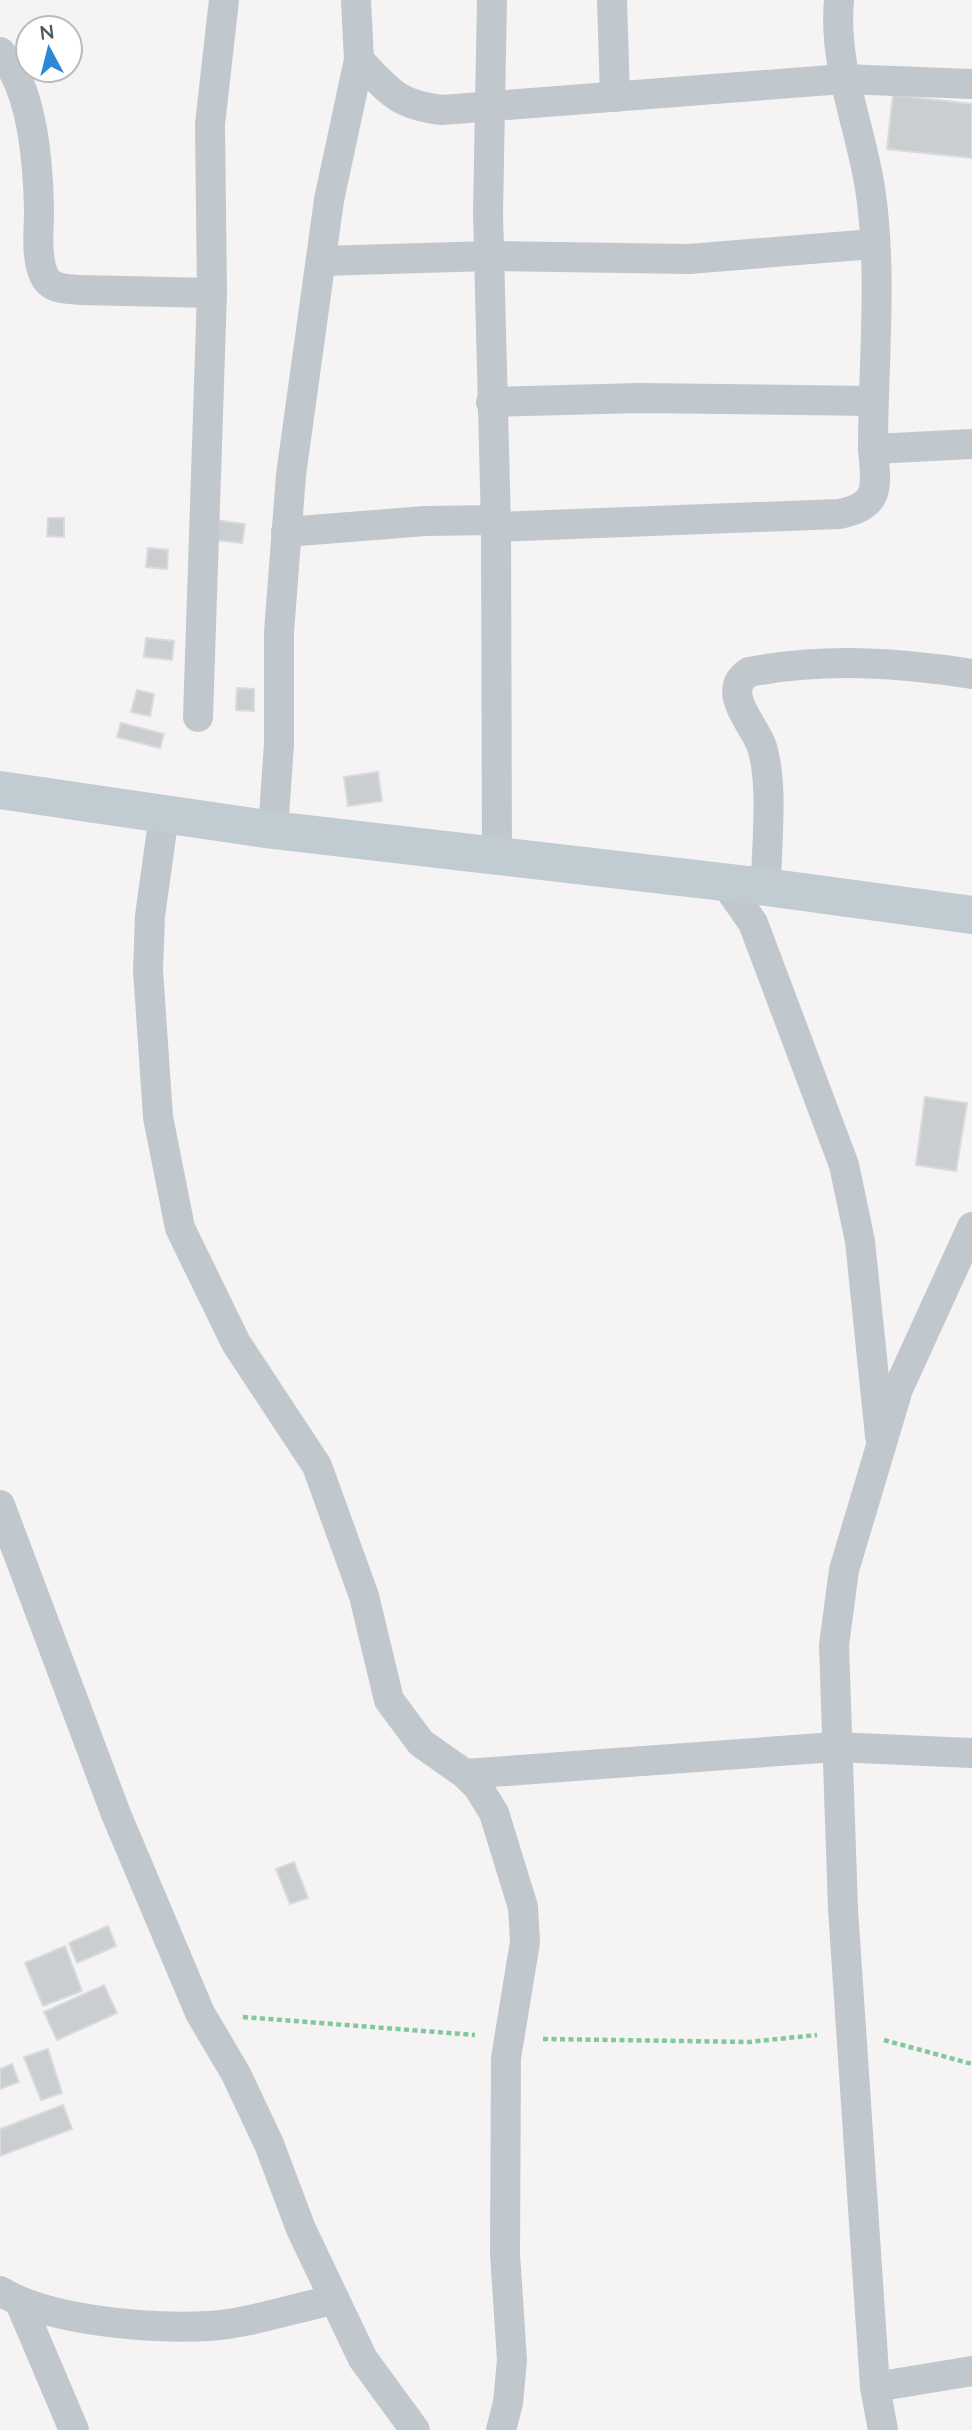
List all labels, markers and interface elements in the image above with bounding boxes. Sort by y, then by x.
north arrow [14,14,84,84]
text: N [38,19,56,44]

